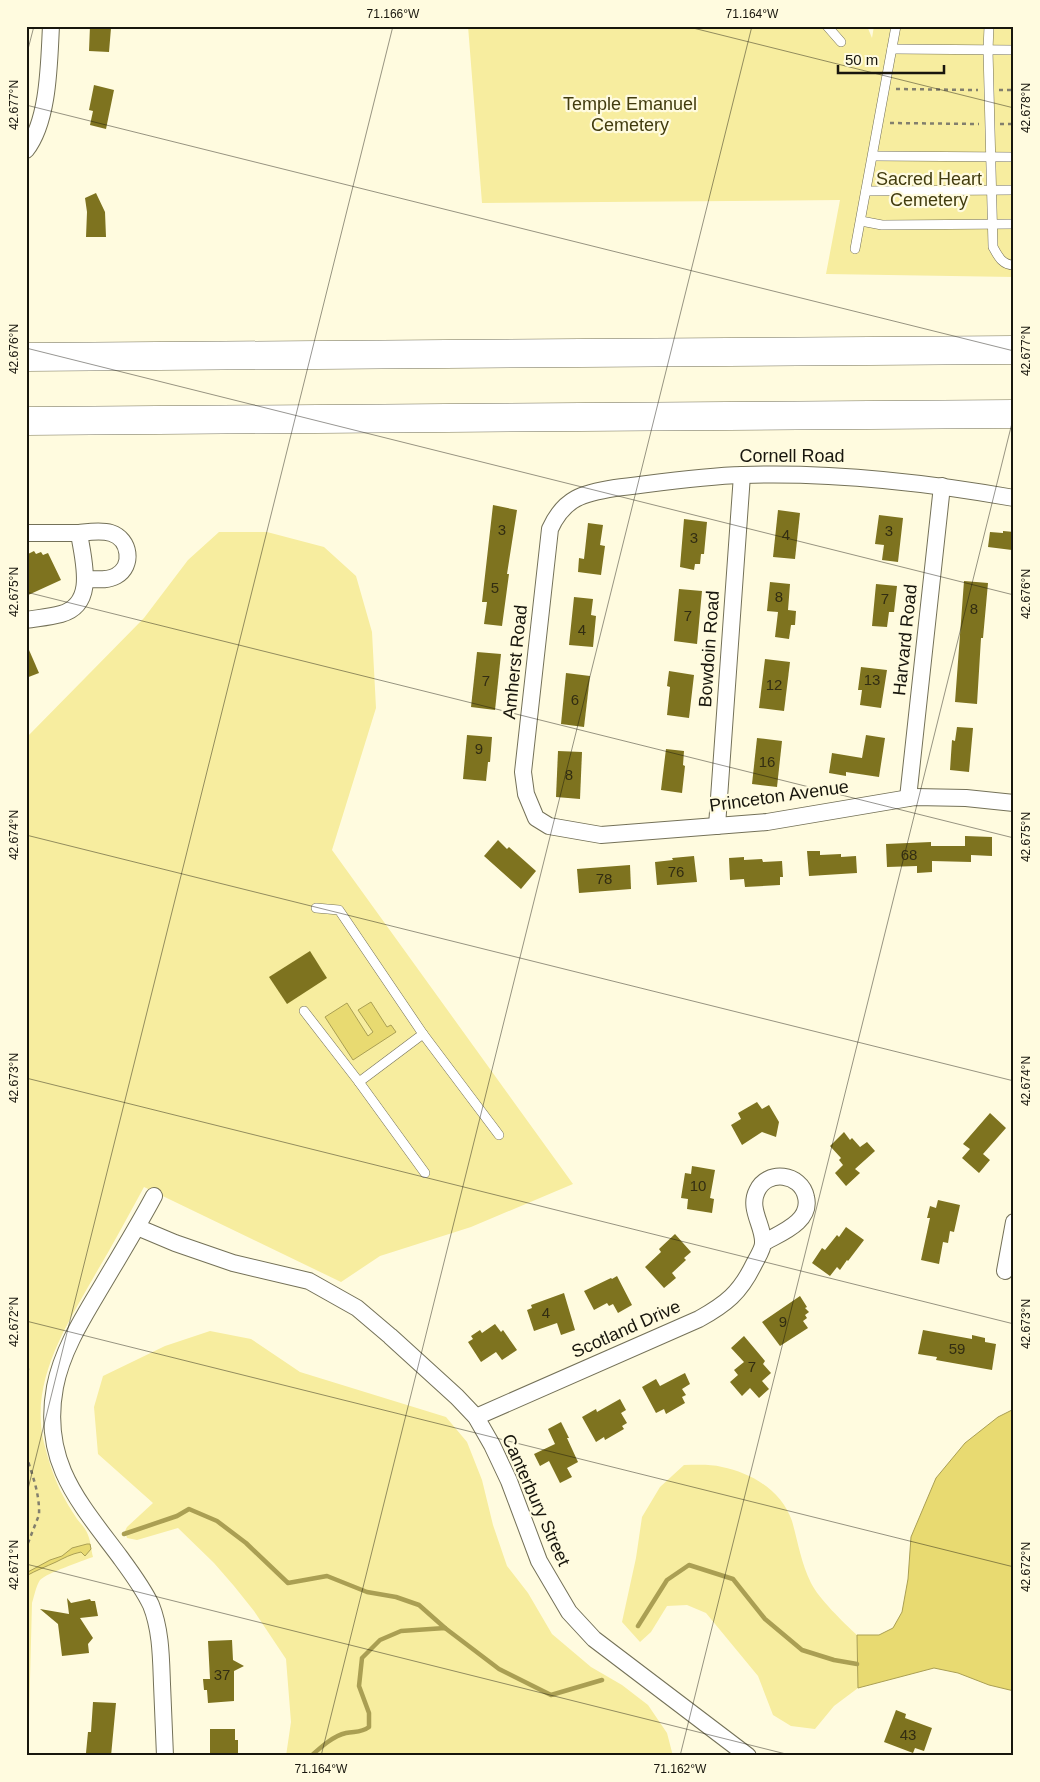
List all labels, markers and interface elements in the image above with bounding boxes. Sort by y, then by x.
text: 71.166°W [367,7,420,21]
text: 71.164°W [726,7,779,21]
scale bar [838,42,944,74]
text: 50 m [845,51,878,68]
text: 42.677°N [7,80,21,130]
text: 42.678°N [1019,83,1033,133]
park label: Temple Emanuel Cemetery [563,94,697,135]
park label: Sacred Heart Cemetery [876,169,982,210]
text: 42.676°N [7,324,21,374]
text: 42.677°N [1019,326,1033,376]
street label: Cornell Road [739,446,845,466]
house number: 3 [498,521,506,538]
house number: 3 [885,522,893,539]
house number: 4 [782,526,790,543]
house number: 3 [690,529,698,546]
text: 42.675°N [7,567,21,617]
text: 42.676°N [1019,569,1033,619]
house number: 5 [491,579,499,596]
street label: Harvard Road [889,583,921,697]
house number: 8 [775,588,783,605]
street label: Bowdoin Road [695,590,723,708]
house number: 7 [881,590,889,607]
house number: 8 [970,600,978,617]
street label: Amherst Road [499,604,531,720]
house number: 7 [684,607,692,624]
house number: 4 [578,621,586,638]
house number: 13 [864,671,880,688]
house number: 7 [482,672,490,689]
house number: 12 [766,676,782,693]
house number: 6 [571,691,579,708]
house number: 9 [475,740,483,757]
house number: 16 [759,753,775,770]
house number: 8 [565,766,573,783]
street label: Princeton Avenue [708,776,850,816]
text: 42.674°N [7,810,21,860]
text: 42.675°N [1019,812,1033,862]
house number: 68 [901,846,917,863]
house number: 76 [668,863,684,880]
house number: 78 [596,870,612,887]
text: 42.673°N [7,1053,21,1103]
text: 42.674°N [1019,1056,1033,1106]
house number: 10 [690,1177,706,1194]
street label: Scotland Drive [568,1296,684,1362]
text: 42.672°N [7,1297,21,1347]
text: 42.673°N [1019,1299,1033,1349]
house number: 4 [542,1304,550,1321]
house number: 9 [779,1313,787,1330]
house number: 59 [949,1340,965,1357]
house number: 7 [748,1358,756,1375]
street label: Canterbury Street [498,1431,574,1569]
text: 42.671°N [7,1540,21,1590]
text: 42.672°N [1019,1542,1033,1592]
house number: 37 [214,1666,230,1683]
house number: 43 [900,1726,916,1743]
text: 71.164°W [295,1762,348,1776]
text: 71.162°W [654,1762,707,1776]

